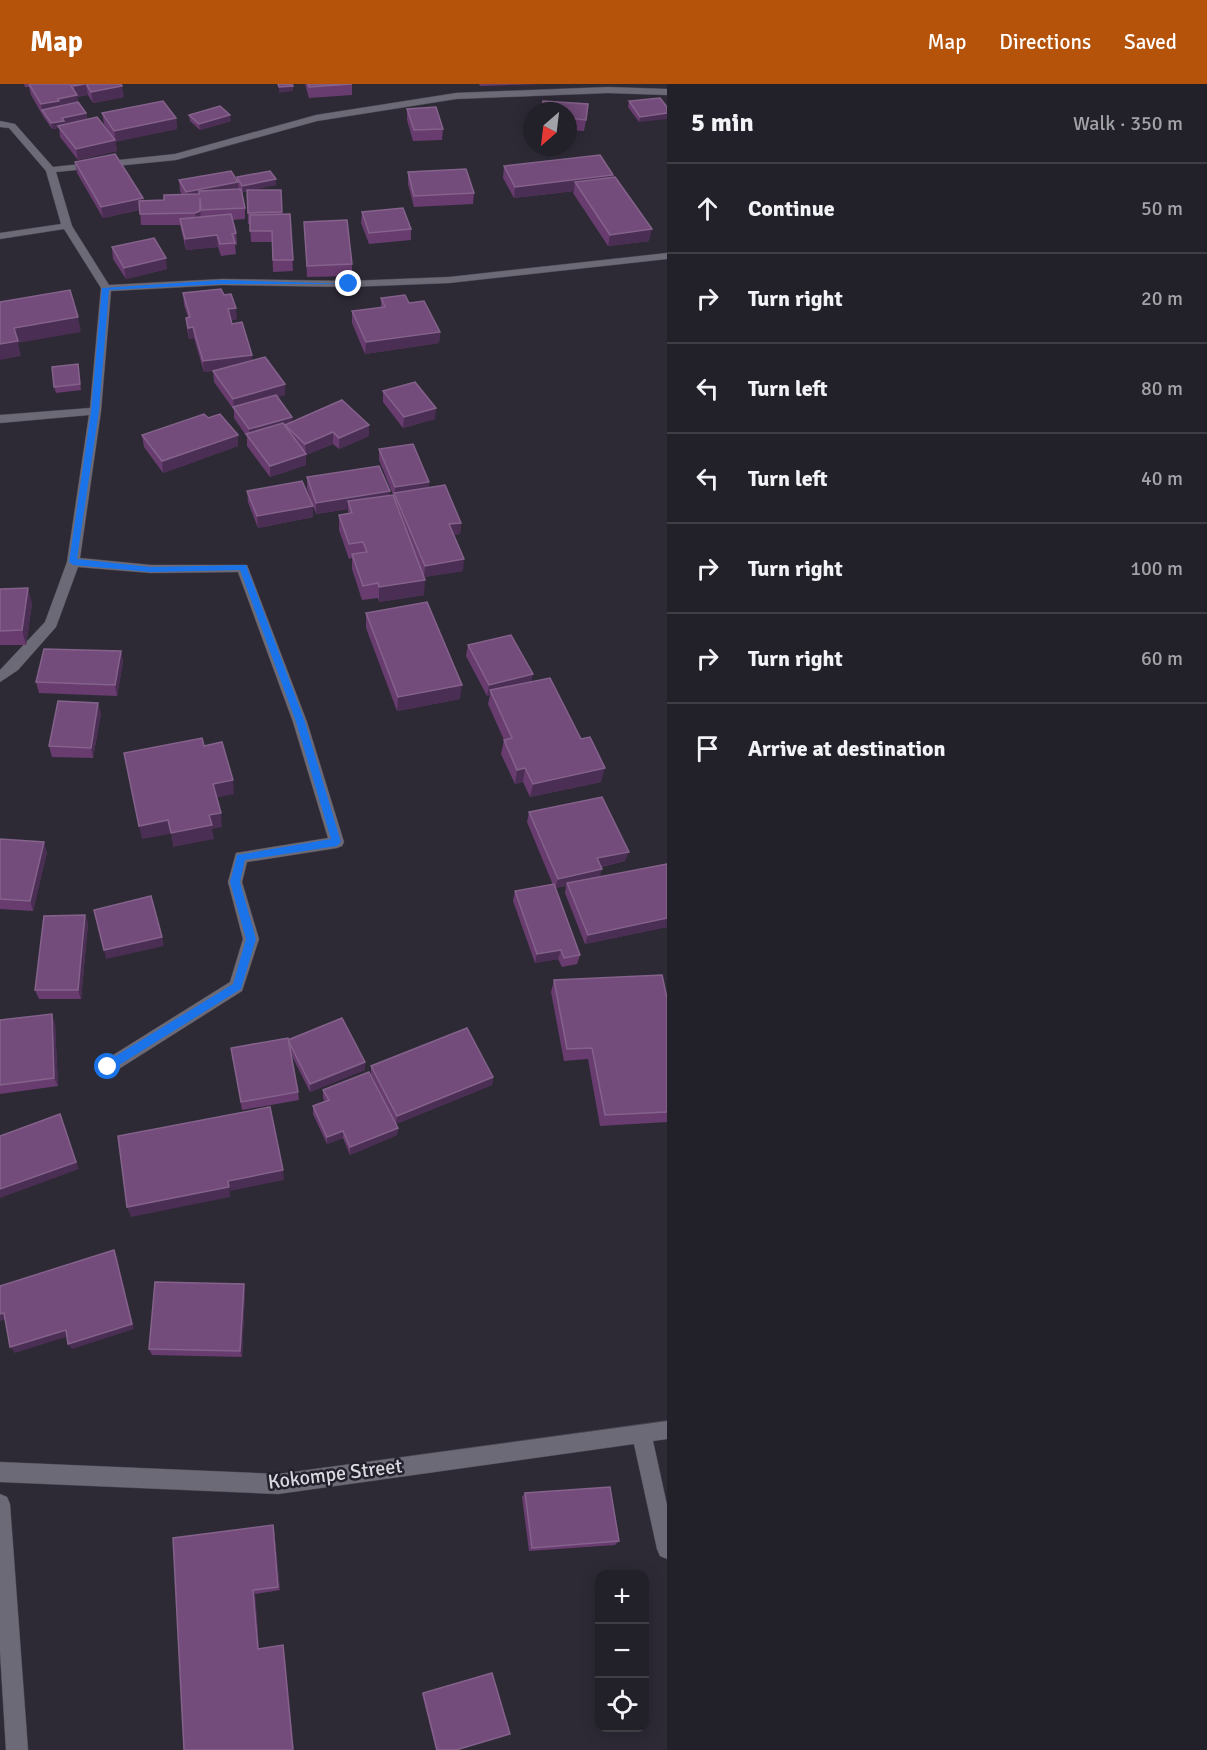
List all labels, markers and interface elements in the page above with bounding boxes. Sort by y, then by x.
text: Map [30,25,83,59]
text: Map [928,29,966,55]
text: Directions [999,29,1091,55]
text: Saved [1124,29,1177,55]
north arrow [523,102,577,156]
text: 5 min [691,107,754,139]
text: Walk · 350 m [1073,111,1183,136]
icon: ahead [691,192,724,225]
text: Continue [748,195,835,222]
text: 50 m [1141,196,1183,221]
route end [335,270,361,296]
icon: right [691,282,724,315]
text: Turn right [748,285,843,312]
text: 20 m [1141,286,1183,311]
icon: left [691,372,724,405]
text: Turn left [748,375,828,402]
text: 80 m [1141,376,1183,401]
icon: left [691,462,724,495]
text: Turn left [748,465,828,492]
text: 40 m [1141,466,1183,491]
icon: right [691,552,724,585]
text: Turn right [748,555,843,582]
text: 100 m [1130,556,1183,581]
icon: right [691,642,724,675]
text: Turn right [748,645,843,672]
text: 60 m [1141,646,1183,671]
icon: arrive [691,732,724,765]
text: Arrive at destination [748,735,945,762]
route start [94,1053,120,1079]
street label: Kokompe Street [266,1453,404,1495]
map controls [595,1570,649,1732]
button: + [595,1570,649,1624]
button: − [595,1624,649,1678]
button: locate [595,1678,649,1732]

